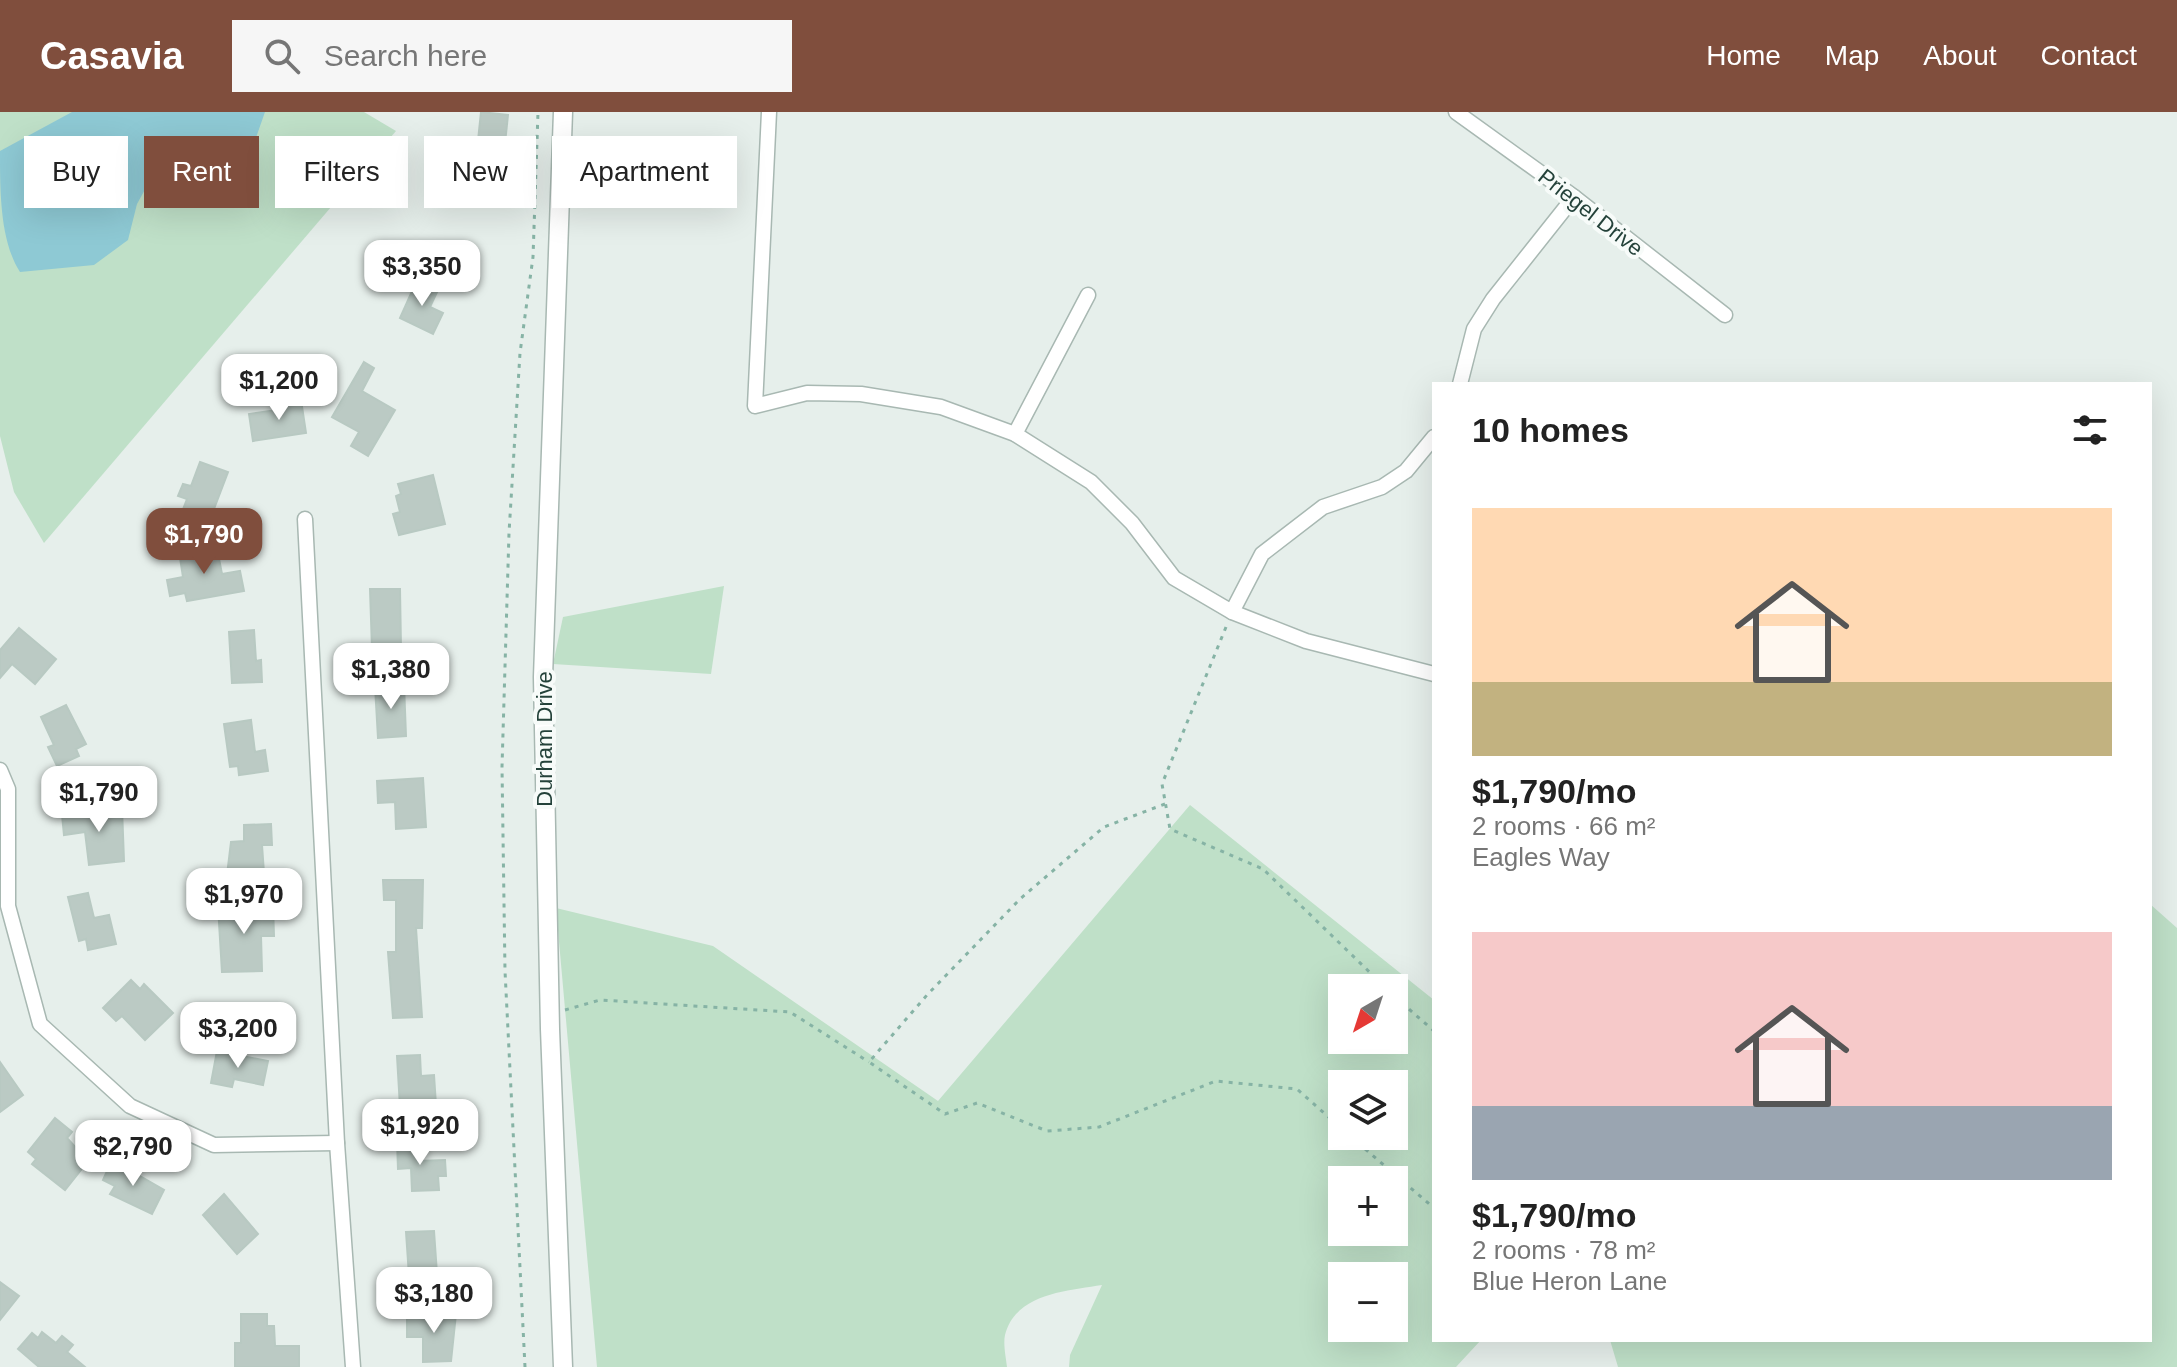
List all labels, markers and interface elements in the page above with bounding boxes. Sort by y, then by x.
search box [232,20,792,92]
icon: search [260,34,304,78]
text: Casavia [40,35,184,77]
text: Search here [324,39,487,72]
text: Home [1706,40,1781,71]
text: Map [1825,40,1879,71]
text: About [1923,40,1997,71]
text: Contact [2041,40,2137,71]
chip: Buy [24,136,128,208]
chip: Rent [144,136,259,208]
chip: Filters [275,136,408,208]
chip: New [424,136,536,208]
chip: Apartment [552,136,737,208]
street label: Priegel Drive [1533,164,1648,261]
pin: $3,350 [357,240,487,308]
text: $3,350 [382,251,462,281]
pin: $1,200 [214,354,344,422]
text: $1,200 [239,365,319,395]
icon: filters [2068,408,2112,452]
text: 10 homes [1472,411,1629,449]
pin: $1,790 [139,508,269,576]
text: $1,790 [164,519,244,549]
icon: home [1720,560,1864,704]
pin: $1,380 [326,643,456,711]
text: $1,380 [351,654,431,684]
street label: Durham Drive [532,671,557,807]
pin: $1,790 [34,766,164,834]
text: $1,790/mo [1472,772,1636,810]
text: $1,790 [59,777,139,807]
text: 2 rooms · 66 m² [1472,811,1656,841]
text: Eagles Way [1472,842,1610,872]
pin: $1,970 [179,868,309,936]
text: $1,970 [204,879,284,909]
north arrow [1328,974,1408,1054]
map controls [1328,974,1408,1342]
icon: home [1720,984,1864,1128]
pin: $3,200 [173,1002,303,1070]
text: $3,200 [198,1013,278,1043]
button: layers [1328,1070,1408,1150]
pin: $1,920 [355,1099,485,1167]
text: $1,920 [380,1110,460,1140]
pin: $2,790 [68,1120,198,1188]
text: $2,790 [93,1131,173,1161]
button: + [1328,1166,1408,1246]
text: $1,790/mo [1472,1196,1636,1234]
text: 2 rooms · 78 m² [1472,1235,1656,1265]
button: − [1328,1262,1408,1342]
text: Blue Heron Lane [1472,1266,1667,1296]
pin: $3,180 [369,1267,499,1335]
text: $3,180 [394,1278,474,1308]

